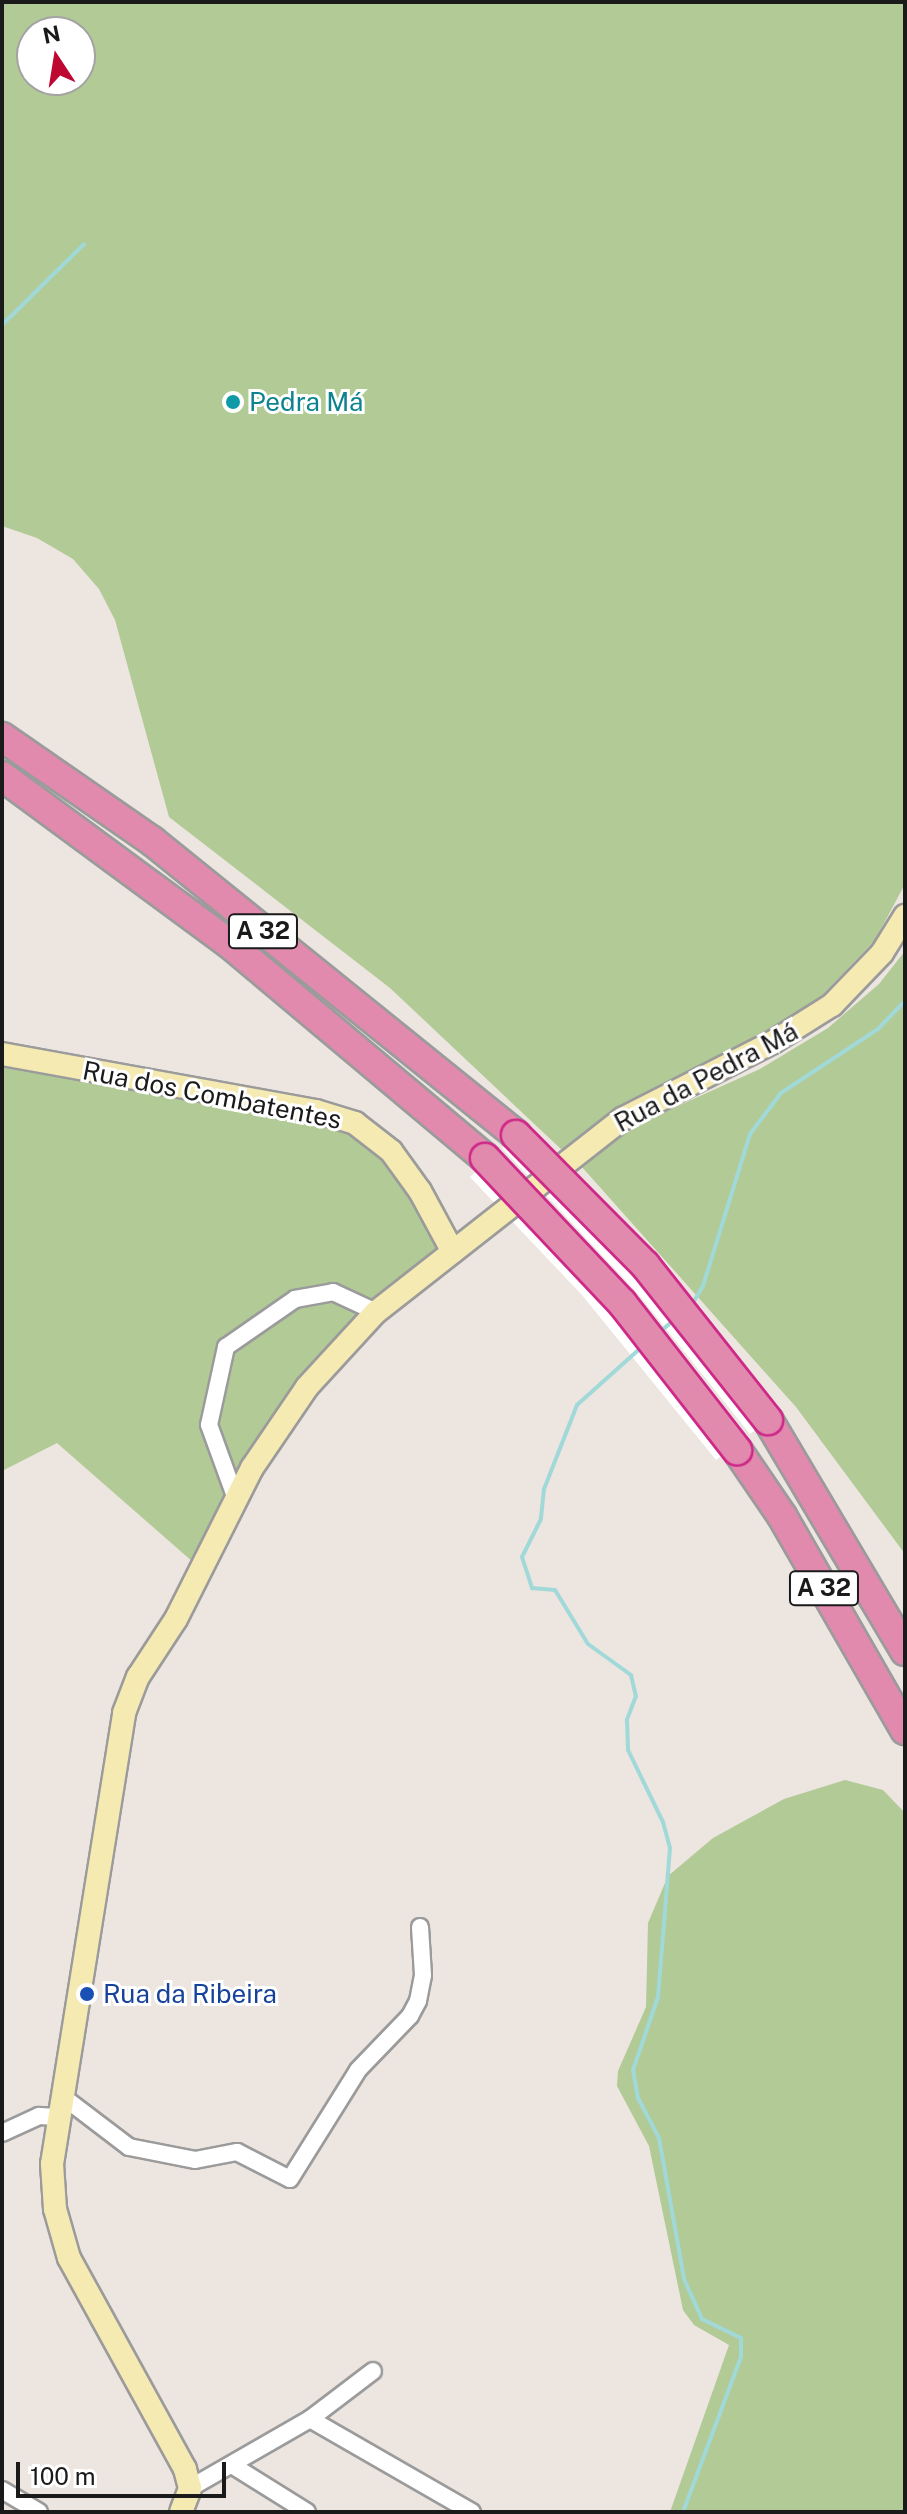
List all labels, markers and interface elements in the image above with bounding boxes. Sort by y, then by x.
north arrow [16,16,96,96]
text: N [40,20,63,49]
place label: Pedra Má [249,386,363,418]
marker: Pedra Má [224,393,242,411]
road number: A 32 [227,911,299,951]
street label: Rua da Pedra Má [609,1015,803,1139]
street label: Rua dos Combatentes [80,1055,344,1135]
road number: A 32 [788,1568,860,1608]
place label: Rua da Ribeira [103,1978,277,2010]
marker: Rua da Ribeira [78,1985,96,2003]
scale bar [20,2446,230,2496]
text: 100 m [30,2462,96,2490]

